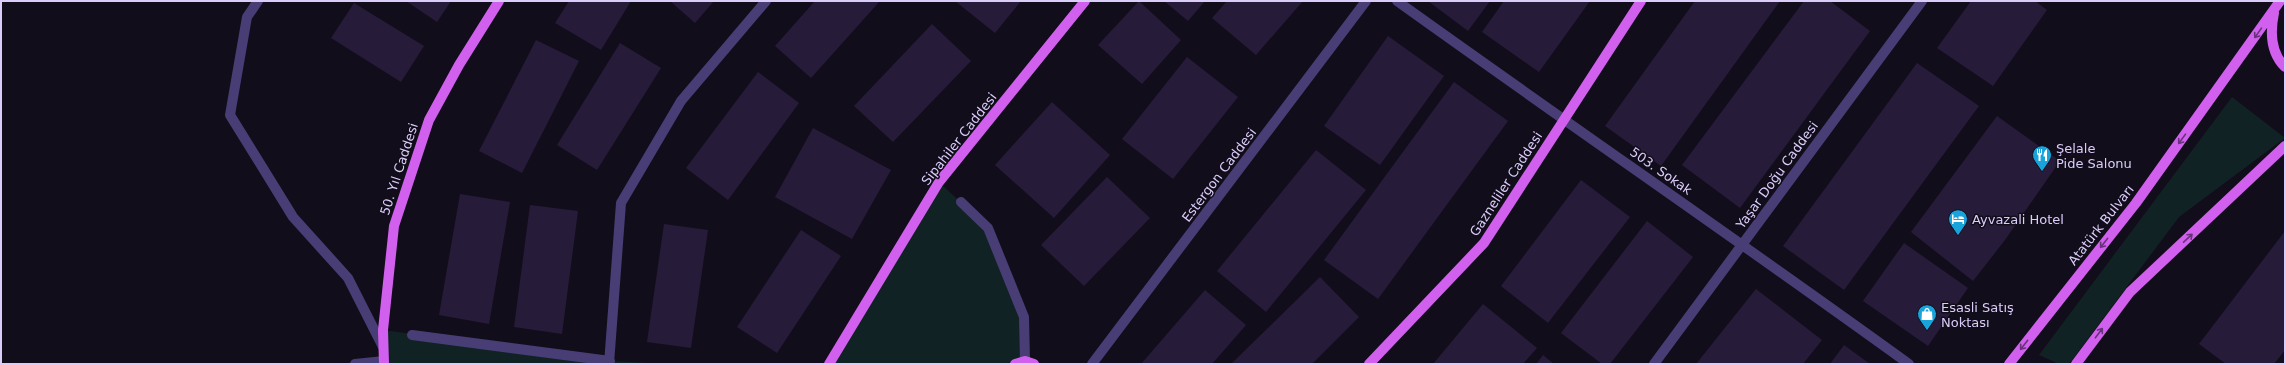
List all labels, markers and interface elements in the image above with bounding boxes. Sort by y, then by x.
one-way arrow [2254,27,2262,38]
street label: Sipahiler Caddesi [918,90,1000,188]
street label: Yaşar Doğu Caddesi [1732,118,1821,232]
street label: 50. Yıl Caddesi [377,121,421,217]
street label: Estergon Caddesi [1179,125,1259,225]
street label: Gazneliler Caddesi [1467,129,1545,239]
one-way arrow [2178,133,2186,144]
place label: Şelale Pide Salonu [2056,141,2132,171]
street label: 503. Sokak [1627,144,1695,198]
restaurant icon: Şelale Pide Salonu [2031,144,2053,172]
street label: Atatürk Bulvarı [2065,182,2137,268]
hotel icon: Ayvazali Hotel [1947,208,1969,236]
place label: Ayvazali Hotel [1972,212,2064,227]
one-way arrow [2183,233,2193,243]
one-way arrow [2100,237,2108,248]
place label: Esasli Satış Noktası [1941,300,2014,330]
shop icon: Esasli Satış Noktası [1916,303,1938,331]
one-way arrow [2095,328,2104,339]
one-way arrow [2020,340,2028,351]

